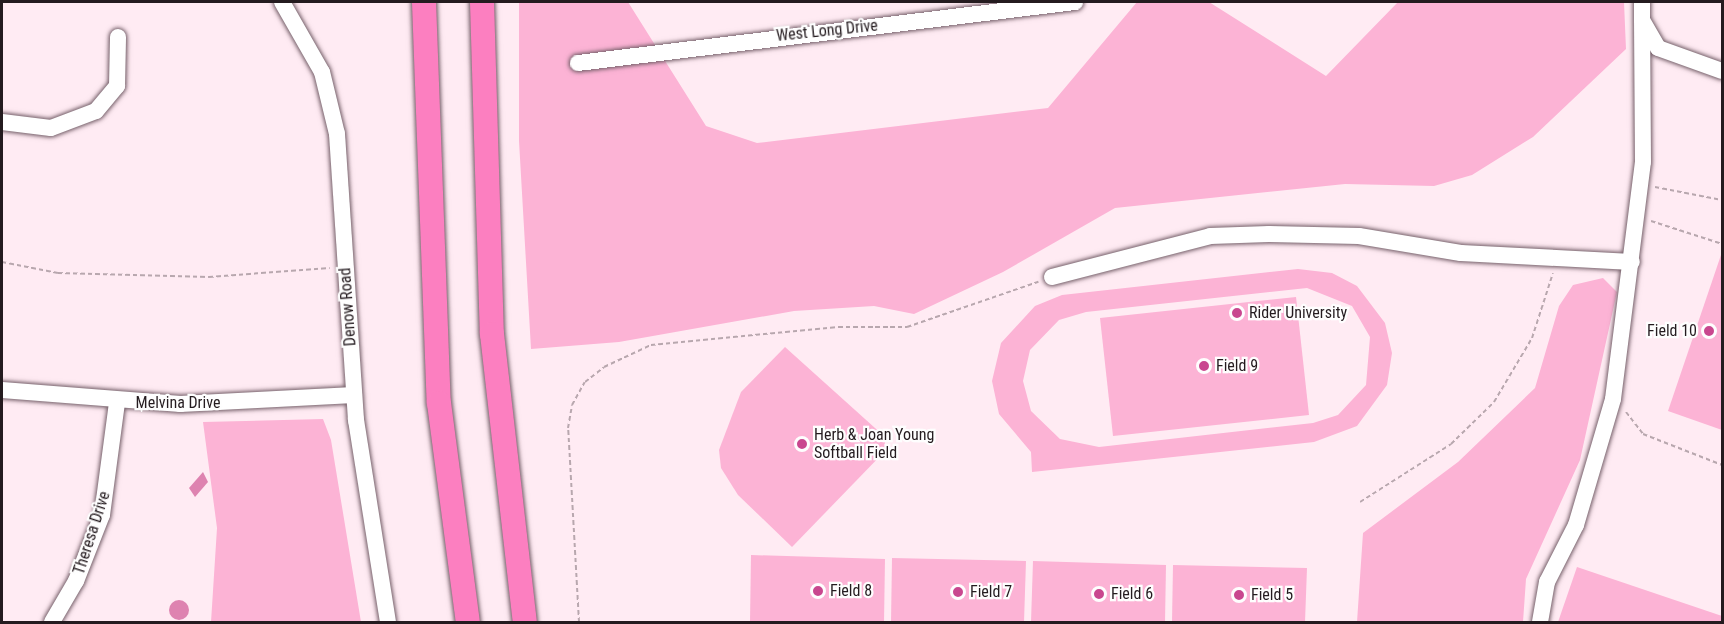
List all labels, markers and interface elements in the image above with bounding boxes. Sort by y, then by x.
street label: West Long Drive [775,16,879,46]
street label: Denow Road [336,267,360,347]
place label: Rider University [1249,303,1347,323]
marker: Rider University [1230,306,1244,320]
place label: Field 10 [1647,321,1697,341]
marker: Field 10 [1702,324,1716,338]
place label: Field 9 [1216,356,1258,376]
marker: Field 9 [1197,359,1211,373]
street label: Melvina Drive [136,393,220,413]
place label: Herb & Joan Young Softball Field [814,425,934,463]
marker: Herb & Joan Young Softball Field [795,437,809,451]
street label: Theresa Drive [70,489,114,577]
place label: Field 8 [830,581,872,601]
place label: Field 7 [970,582,1012,602]
marker: Field 8 [811,584,825,598]
place label: Field 6 [1111,584,1153,604]
marker: Field 7 [951,585,965,599]
place label: Field 5 [1251,585,1293,605]
marker: Field 6 [1092,587,1106,601]
marker: Field 5 [1232,588,1246,602]

